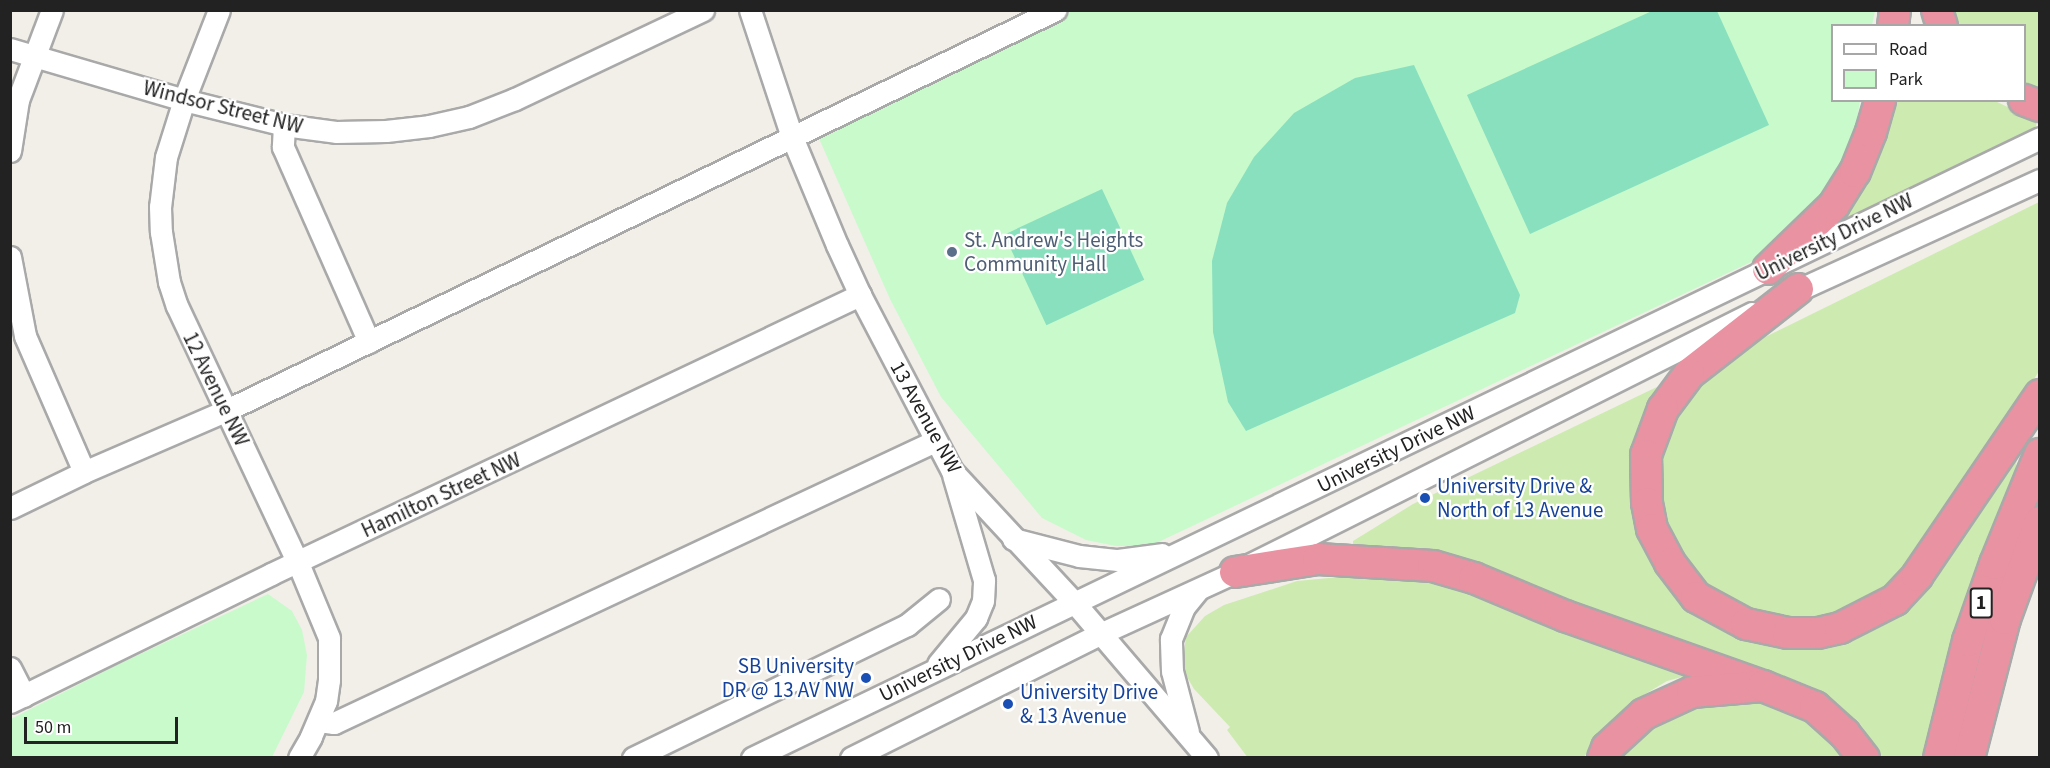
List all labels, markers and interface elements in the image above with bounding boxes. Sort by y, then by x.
legend [1831,24,2026,102]
text: Road [1889,37,1928,62]
text: Park [1889,67,1923,92]
street label: Windsor Street NW [141,75,305,139]
street label: University Drive NW [1751,188,1917,286]
place label: St. Andrew's Heights Community Hall [964,227,1143,277]
marker: St. Andrew's Heights Community Hall [945,245,959,259]
street label: 12 Avenue NW [177,328,255,450]
street label: 13 Avenue NW [885,357,967,477]
street label: University Drive NW [1313,400,1479,498]
street label: Hamilton Street NW [357,447,525,543]
place label: University Drive & North of 13 Avenue [1437,473,1603,523]
marker: University Drive & North of 13 Avenue [1418,491,1432,505]
road number: 1 [1969,586,1993,620]
street label: University Drive NW [875,609,1041,707]
place label: SB University DR @ 13 AV NW [722,653,854,703]
marker: SB University DR @ 13 AV NW [859,671,873,685]
place label: University Drive & 13 Avenue [1020,679,1158,729]
marker: University Drive & 13 Avenue [1001,697,1015,711]
scale bar [27,705,182,743]
text: 50 m [35,715,71,740]

